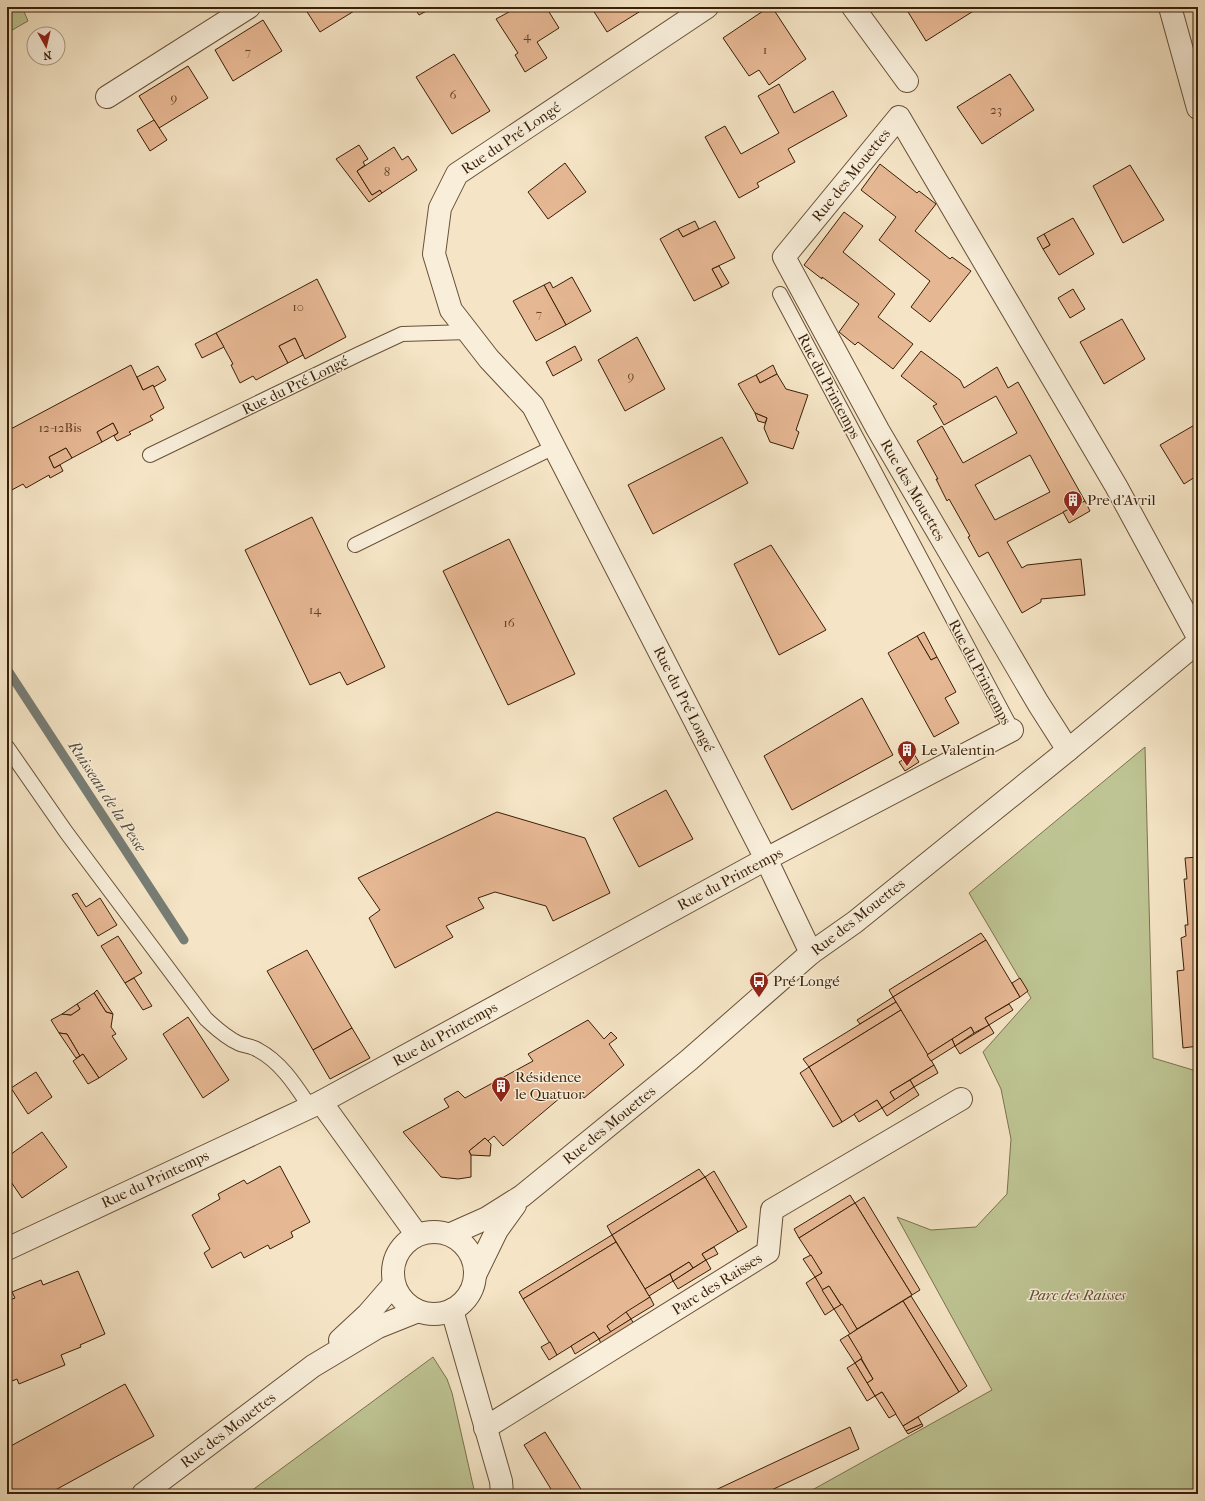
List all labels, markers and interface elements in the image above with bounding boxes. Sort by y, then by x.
north arrow [26,26,66,66]
house number: 4 [523,28,531,43]
house number: 1 [763,42,767,57]
house number: 7 [245,44,251,59]
text: N [42,48,52,63]
house number: 6 [449,87,457,102]
house number: 9 [171,90,178,105]
street label: Rue du Pré Longé [458,98,565,178]
house number: 23 [990,102,1002,117]
street label: Rue des Mouettes [808,124,894,225]
house number: 8 [384,164,390,179]
house number: 10 [292,299,304,314]
house number: 7 [536,306,542,321]
street label: Rue du Printemps [794,330,865,442]
street label: Rue du Pré Longé [239,351,352,419]
house number: 9 [628,368,635,383]
house number: 12-12Bis [38,420,82,435]
street label: Rue des Mouettes [877,436,950,544]
building icon: Pre d'Avril [1062,489,1084,517]
place label: Pre d'Avril [1087,491,1156,509]
house number: 14 [309,602,321,617]
house number: 16 [503,615,516,630]
street label: Rue du Printemps [945,616,1016,728]
street label: Rue du Pré Longé [650,643,719,755]
water label: Ruisseau de la Pesse [64,736,151,856]
building icon: Le Valentin [896,739,918,767]
place label: Le Valentin [921,741,995,759]
street label: Rue du Printemps [674,843,786,914]
street label: Rue des Mouettes [807,874,909,959]
bus stop icon: Pré Longé [748,970,770,998]
place label: Pré Longé [773,972,840,990]
street label: Rue du Printemps [390,998,501,1070]
place label: Résidence le Quatuor [514,1068,585,1103]
building icon: Résidence le Quatuor [490,1075,512,1103]
street label: Rue des Mouettes [559,1082,660,1168]
street label: Rue du Printemps [98,1146,212,1212]
street label: Parc des Raisses [669,1249,766,1319]
park label: Parc des Raisses [1027,1286,1126,1304]
street label: Rue des Mouettes [177,1388,280,1472]

